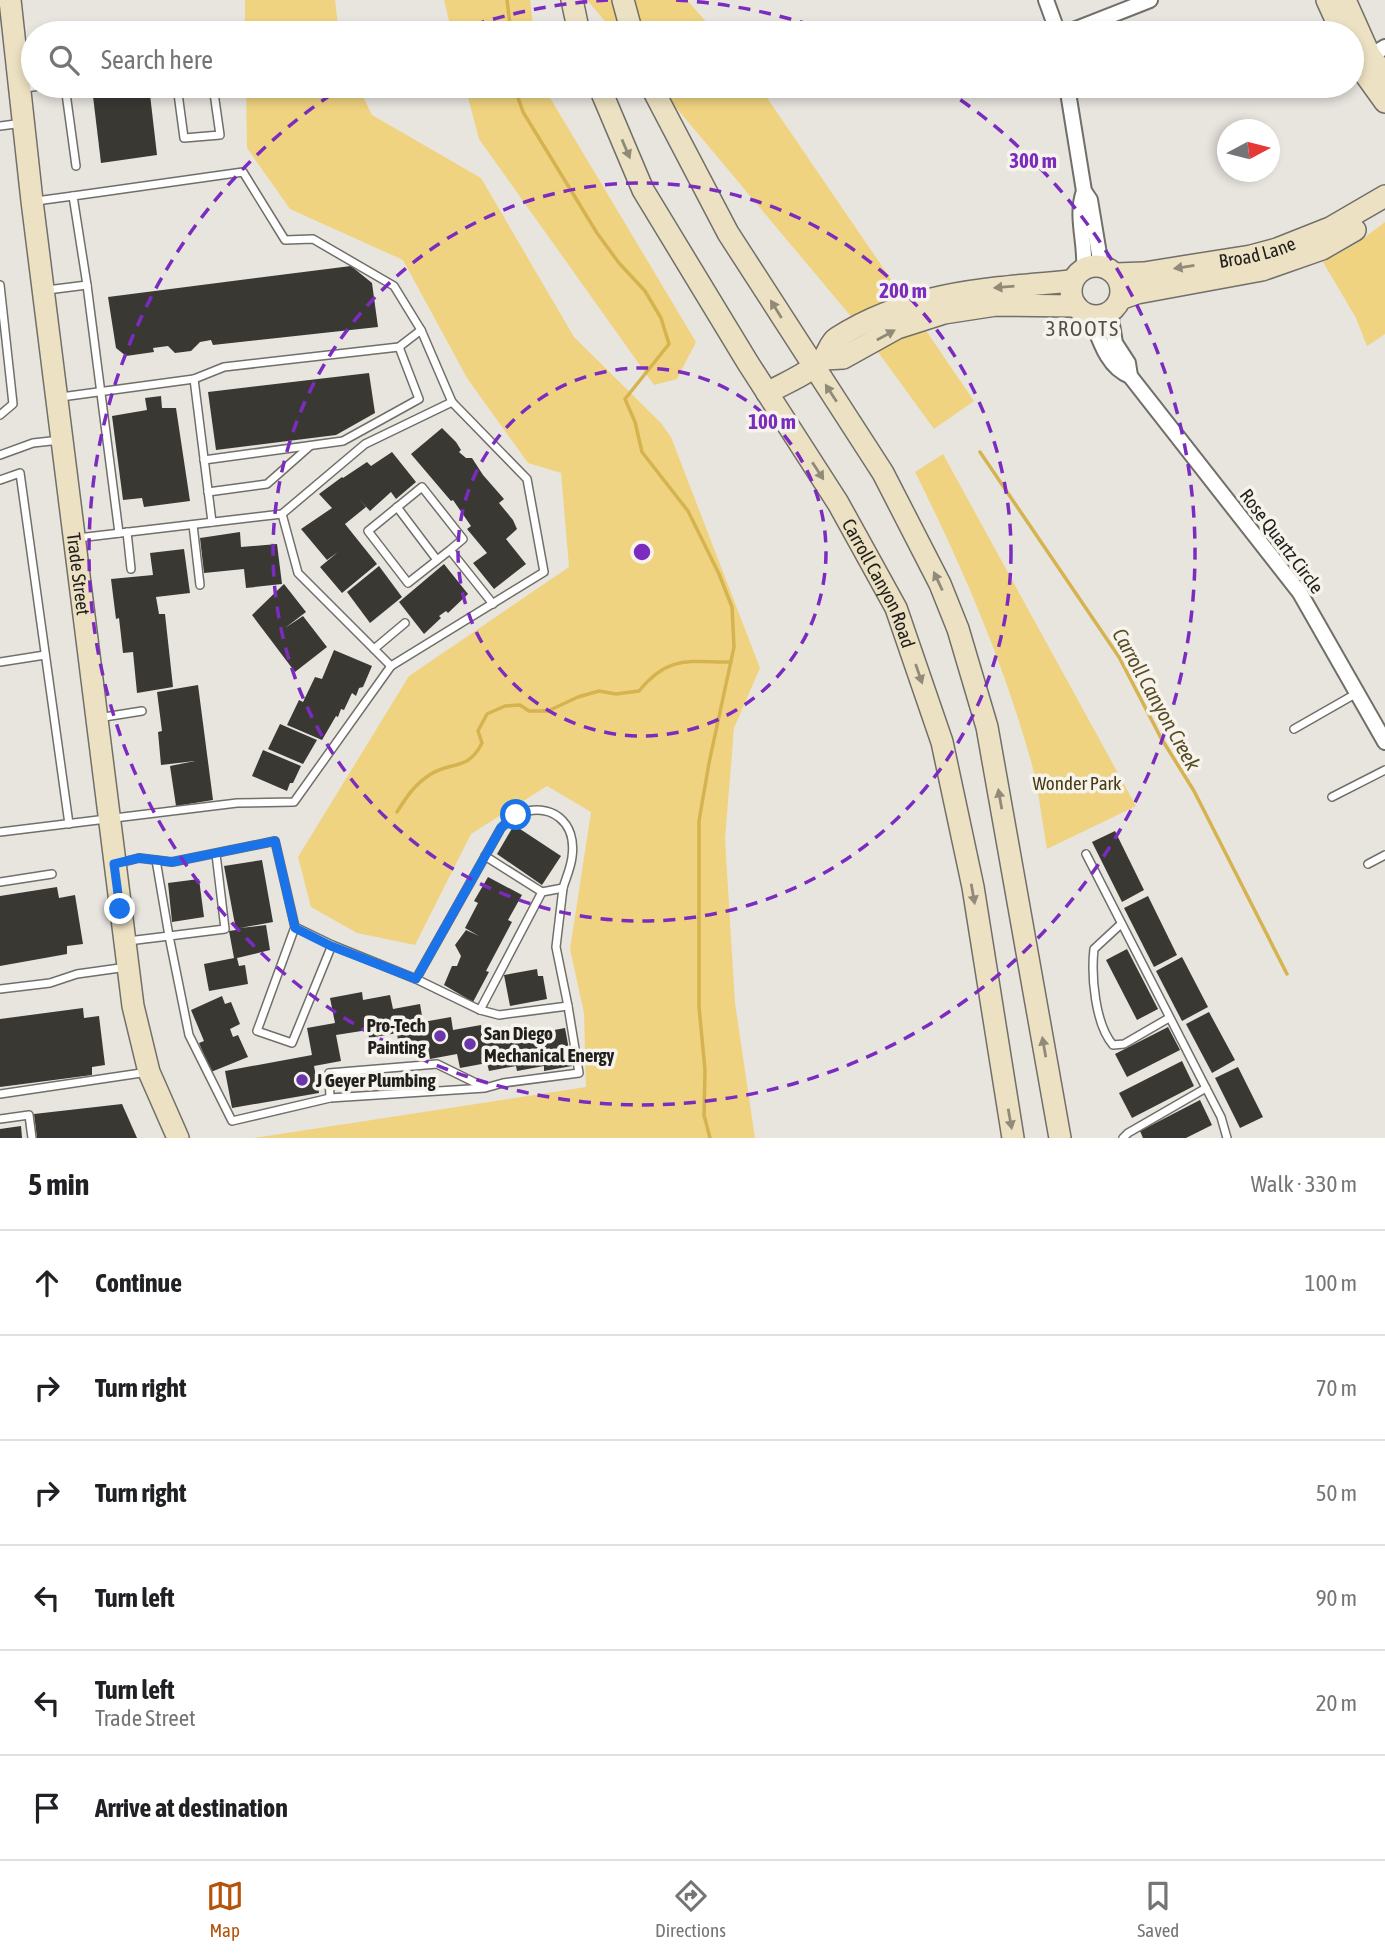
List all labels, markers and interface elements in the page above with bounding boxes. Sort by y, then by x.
search box [21,21,1364,98]
icon: search [45,41,83,79]
text: Search here [101,45,213,75]
north arrow [1217,119,1280,182]
one-way arrow [620,138,631,159]
text: 300 m [1009,148,1057,172]
street label: Broad Lane [1217,232,1298,272]
one-way arrow [1173,261,1195,272]
text: 200 m [879,278,927,302]
one-way arrow [993,282,1015,293]
one-way arrow [770,299,783,319]
district label: 3ROOTS [1046,316,1120,340]
one-way arrow [876,329,896,341]
one-way arrow [824,383,837,402]
text: 100 m [748,409,796,433]
one-way arrow [811,461,824,481]
street label: Rose Quartz Circle [1236,485,1328,597]
street label: Carroll Canyon Road [838,515,920,650]
street label: Trade Street [63,531,95,617]
centre of rings [630,540,654,564]
one-way arrow [932,570,943,591]
water label: Carroll Canyon Creek [1108,624,1206,775]
one-way arrow [914,663,925,684]
park label: Wonder Park [1033,772,1122,794]
one-way arrow [994,788,1005,810]
route start [500,799,531,830]
one-way arrow [968,883,979,905]
route end [104,893,135,924]
place label: Pro-Tech Painting [366,1014,427,1058]
place label: San Diego Mechanical Energy [484,1022,615,1066]
marker: Pro-Tech Painting [432,1028,448,1044]
marker: San Diego Mechanical Energy [462,1036,478,1052]
one-way arrow [1038,1036,1049,1058]
place label: J Geyer Plumbing [315,1069,436,1091]
marker: J Geyer Plumbing [294,1072,310,1088]
one-way arrow [1005,1108,1016,1130]
text: 5 min [28,1167,89,1201]
text: Walk · 330 m [1251,1171,1357,1197]
icon: ahead [28,1264,66,1302]
text: Continue [95,1268,182,1298]
text: 100 m [1305,1270,1357,1296]
icon: right [28,1369,66,1407]
text: Turn right [95,1373,186,1403]
text: 70 m [1316,1375,1357,1401]
icon: right [28,1474,66,1512]
text: Turn right [95,1478,186,1508]
text: 50 m [1316,1480,1357,1506]
icon: left [28,1579,66,1617]
text: Turn left [95,1583,175,1613]
text: 90 m [1316,1585,1357,1611]
text: Turn left [95,1675,175,1705]
icon: left [28,1684,66,1722]
text: 20 m [1316,1690,1357,1716]
text: Trade Street [95,1705,196,1731]
icon: arrive [28,1789,66,1827]
text: Arrive at destination [95,1793,288,1823]
tab: Map [206,1877,244,1941]
tab: Directions [655,1877,726,1941]
tab: Saved [1137,1877,1179,1941]

